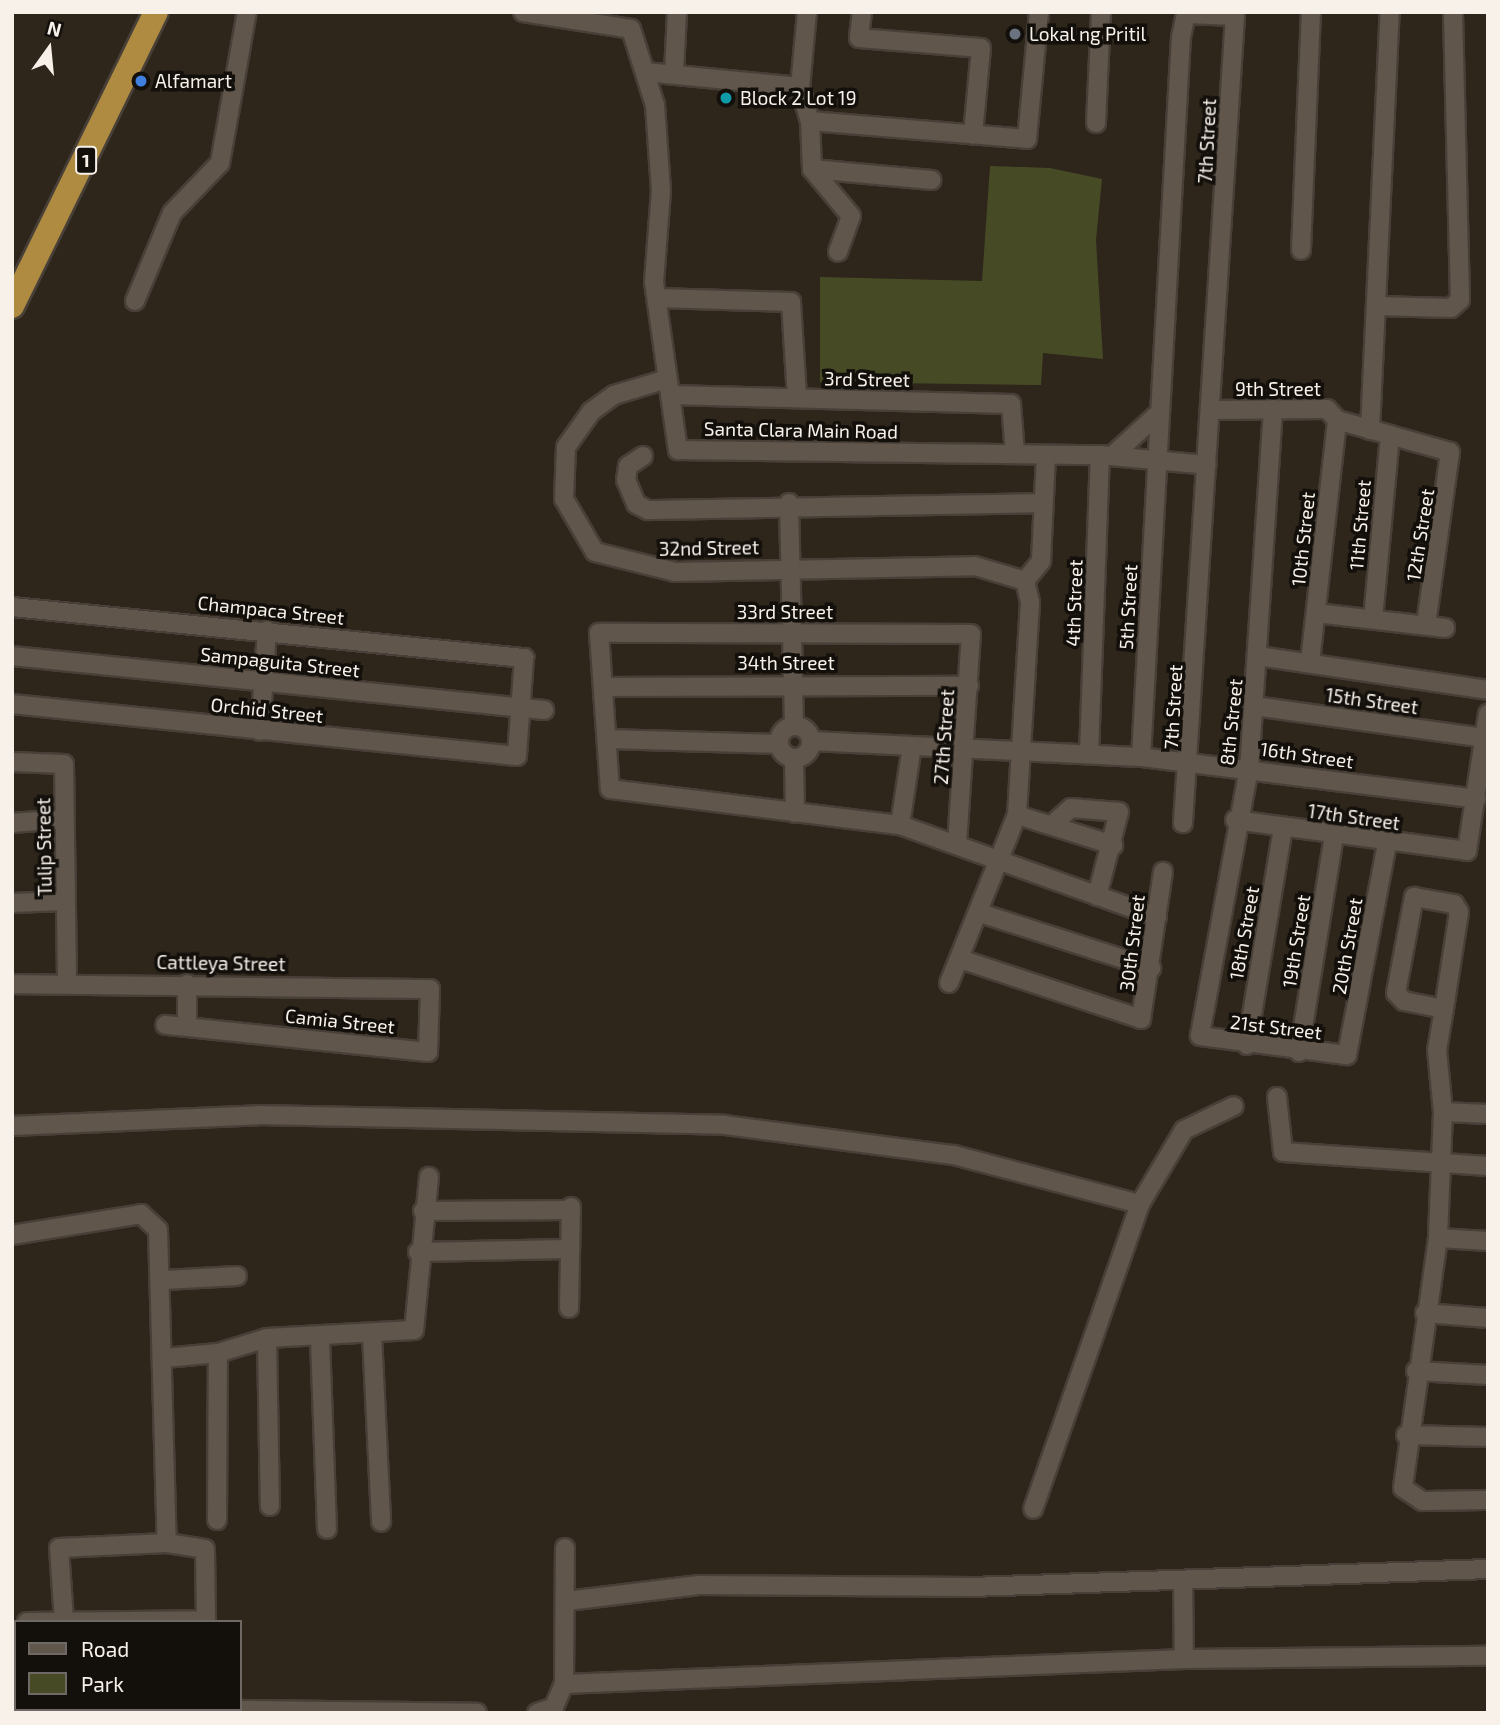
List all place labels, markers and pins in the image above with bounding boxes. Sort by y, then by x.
place label: Lokal ng Pritil [1029,23,1147,45]
marker: Lokal ng Pritil [1007,26,1023,42]
place label: Alfamart [155,70,232,92]
marker: Alfamart [133,73,149,89]
place label: Block 2 Lot 19 [740,87,857,109]
marker: Block 2 Lot 19 [718,90,734,106]

